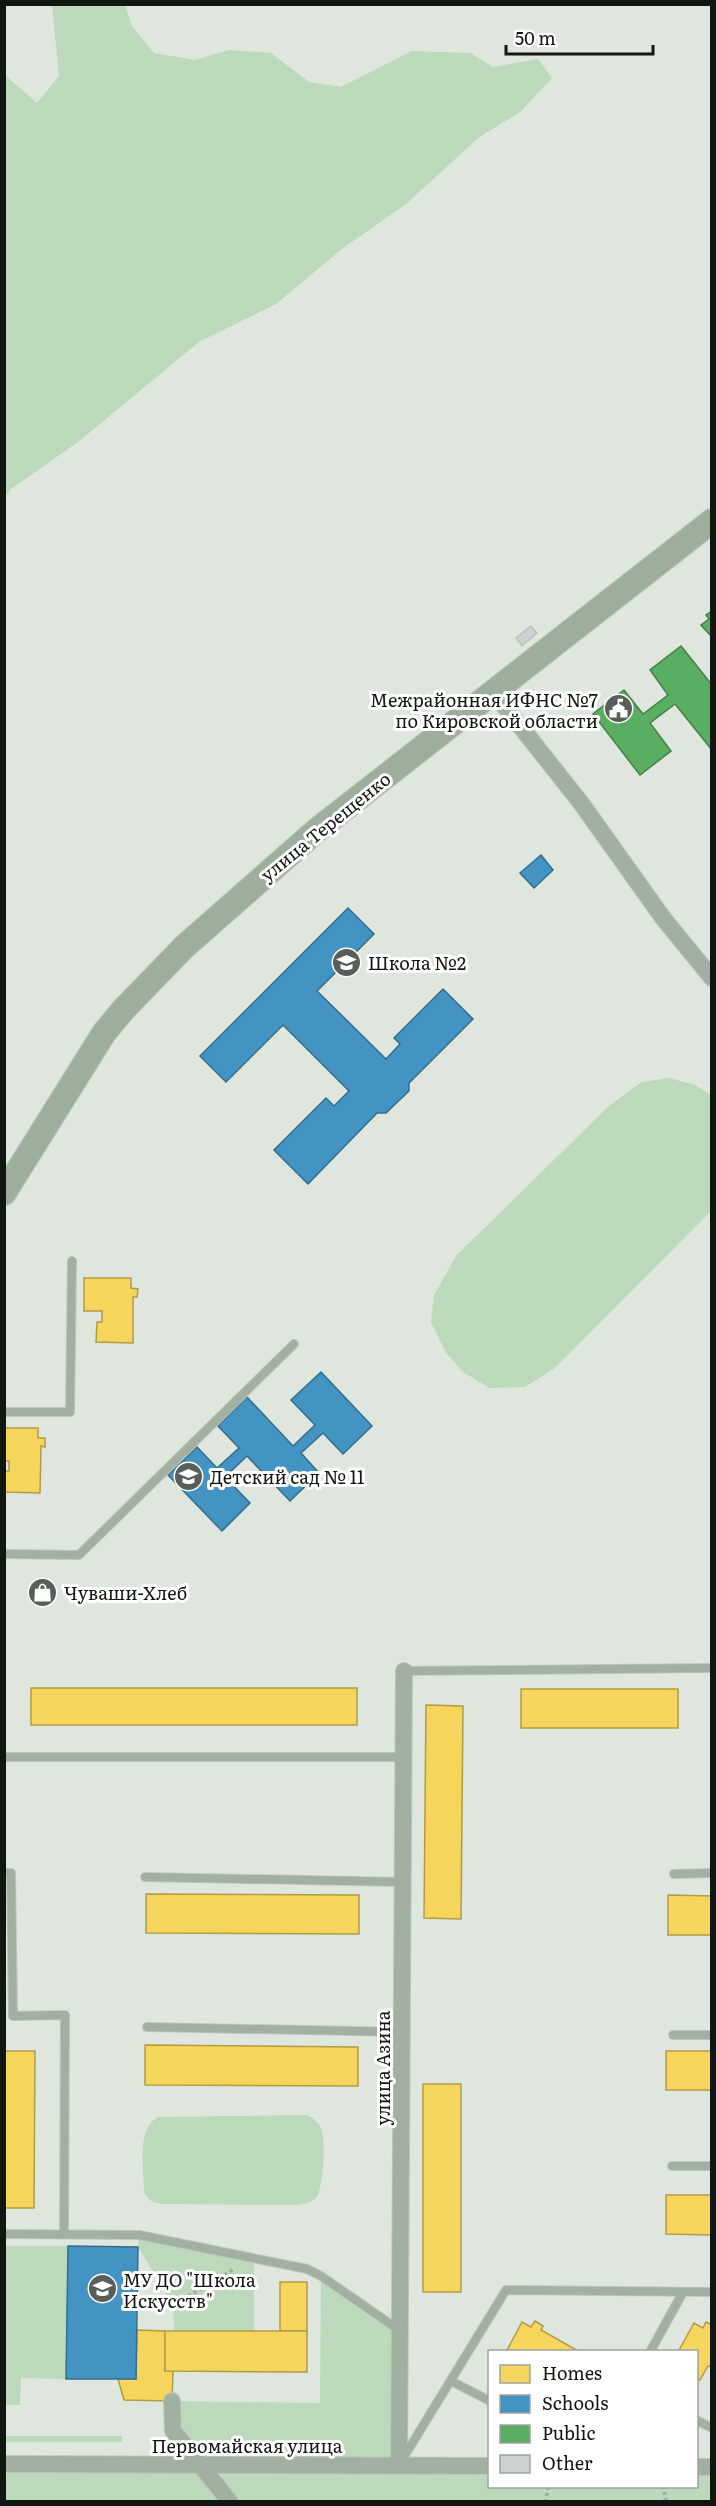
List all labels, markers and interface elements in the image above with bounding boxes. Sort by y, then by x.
scale bar [506,18,653,56]
text: 50 m [515,24,556,51]
place label: Межрайонная ИФНС №7 по Кировской области [370,686,598,734]
public building icon: Межрайонная ИФНС №7 по Кировской области [603,693,635,725]
street label: улица Терещенко [254,765,396,887]
school or university icon: Школа №2 [331,946,363,978]
place label: Школа №2 [368,949,466,976]
school or university icon: Детский сад № 11 [173,1460,205,1492]
place label: Детский сад № 11 [210,1463,364,1490]
shop icon: Чуваши-Хлеб [27,1576,59,1608]
place label: Чуваши-Хлеб [64,1579,187,1606]
street label: улица Азина [369,2010,396,2126]
place label: МУ ДО "Школа Искусств" [123,2266,256,2314]
school or university icon: МУ ДО "Школа Искусств" [86,2273,118,2305]
legend [488,2350,698,2488]
text: Homes [542,2359,602,2386]
text: Schools [542,2389,608,2416]
text: Public [542,2419,596,2446]
street label: Первомайская улица [151,2432,343,2459]
text: Other [542,2449,593,2476]

